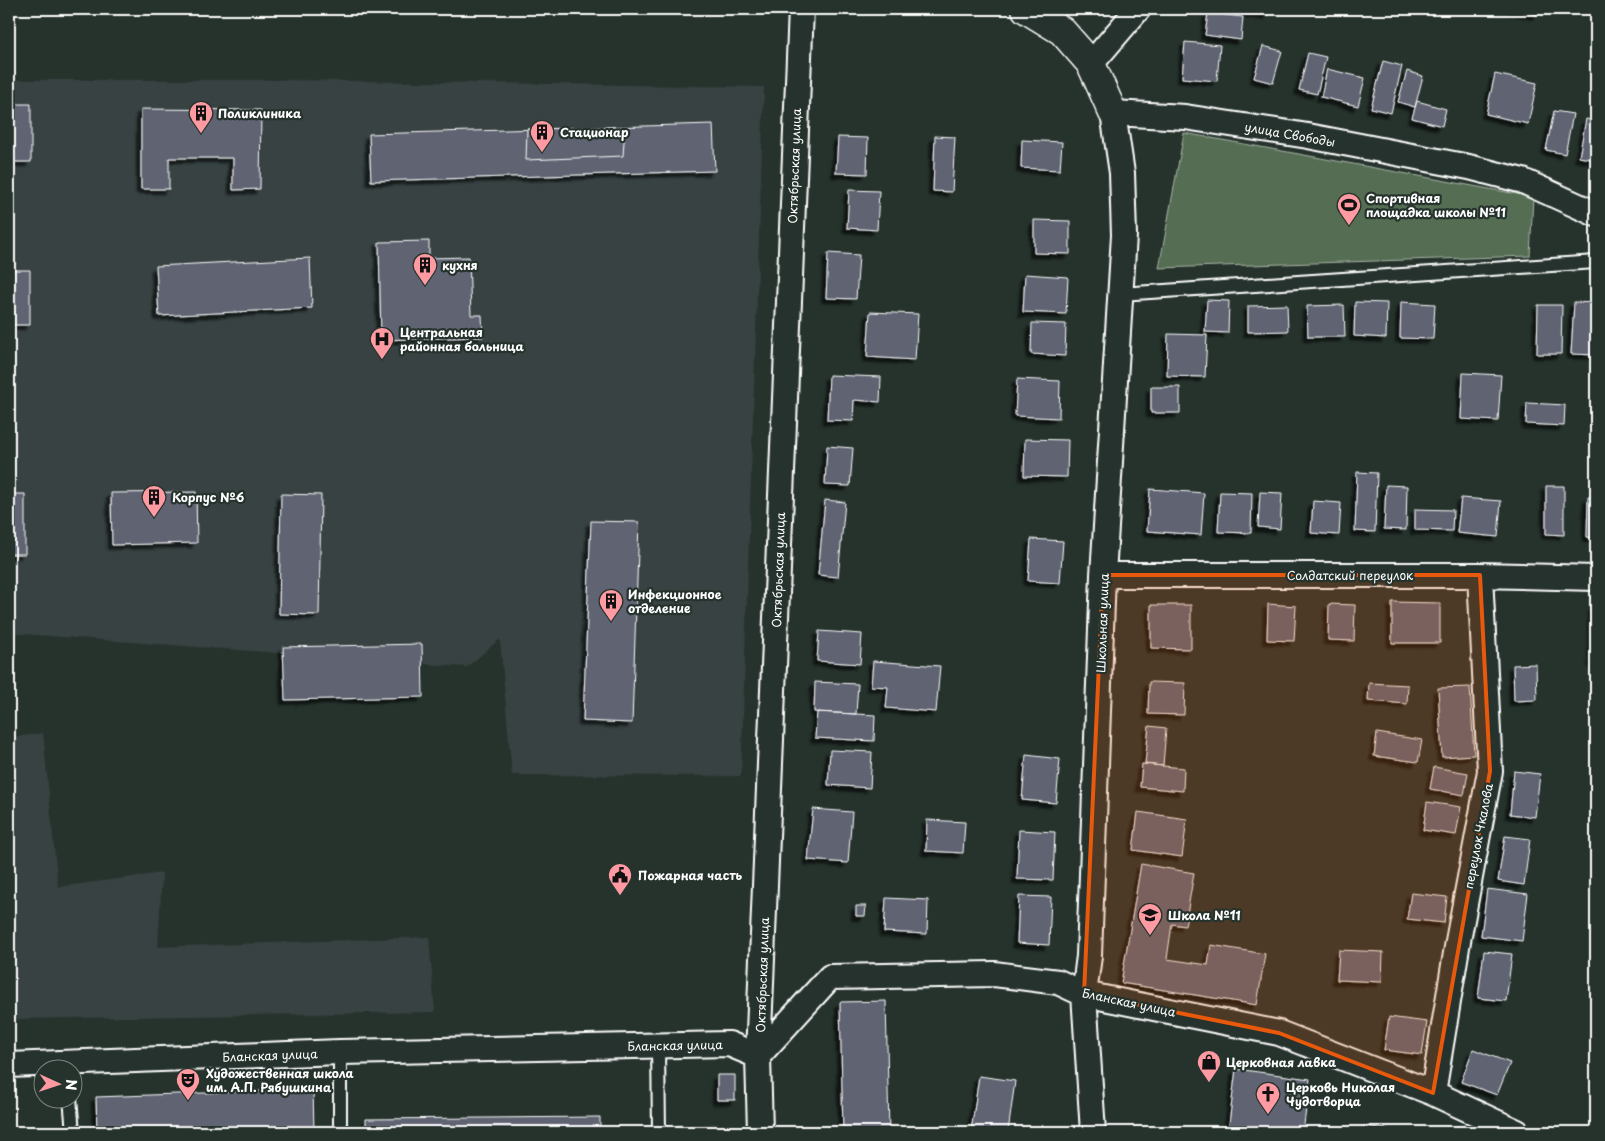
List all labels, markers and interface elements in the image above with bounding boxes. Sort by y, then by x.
building icon: Поликлиника [188,100,214,134]
place label: Поликлиника [218,104,302,122]
street label: Октябрьская улица [783,108,805,224]
street label: улица Свободы [1243,117,1337,151]
building icon: Стационар [529,119,555,153]
place label: Стационар [560,123,629,141]
place label: Спортивная площадка школы №11 [1366,189,1506,221]
sports icon: Спортивная площадка школы №11 [1336,192,1362,226]
building icon: кухня [412,252,438,286]
place label: кухня [442,256,478,274]
place label: Центральная районная больница [400,323,524,355]
hospital icon: Центральная районная больница [369,326,395,360]
building icon: Корпус №6 [141,484,167,518]
place label: Корпус №6 [172,488,245,506]
street label: Октябрьская улица [767,512,789,628]
street label: Солдатский переулок [1287,566,1414,584]
street label: Школьная улица [1091,572,1113,673]
place label: Инфекционное отделение [628,585,722,617]
building icon: Инфекционное отделение [598,588,624,622]
street label: переулок Чкалова [1459,781,1497,890]
public building icon: Пожарная часть [607,862,633,896]
place label: Пожарная часть [638,866,743,884]
school or university icon: Школа №11 [1137,902,1163,936]
place label: Школа №11 [1168,906,1241,924]
street label: Октябрьская улица [751,917,773,1033]
street label: Бланская улица [1081,983,1178,1021]
street label: Бланская улица [627,1035,723,1055]
street label: Бланская улица [222,1044,318,1066]
shop icon: Церковная лавка [1196,1049,1222,1083]
place label: Церковная лавка [1226,1053,1336,1071]
north arrow [32,1058,82,1108]
place label: Художественная школа им. А.П. Рябушкина [206,1064,354,1096]
theatre icon: Художественная школа им. А.П. Рябушкина [175,1067,201,1101]
place label: Церковь Николая Чудотворца [1286,1078,1395,1110]
text: N [61,1079,82,1091]
church icon: Церковь Николая Чудотворца [1255,1081,1281,1115]

